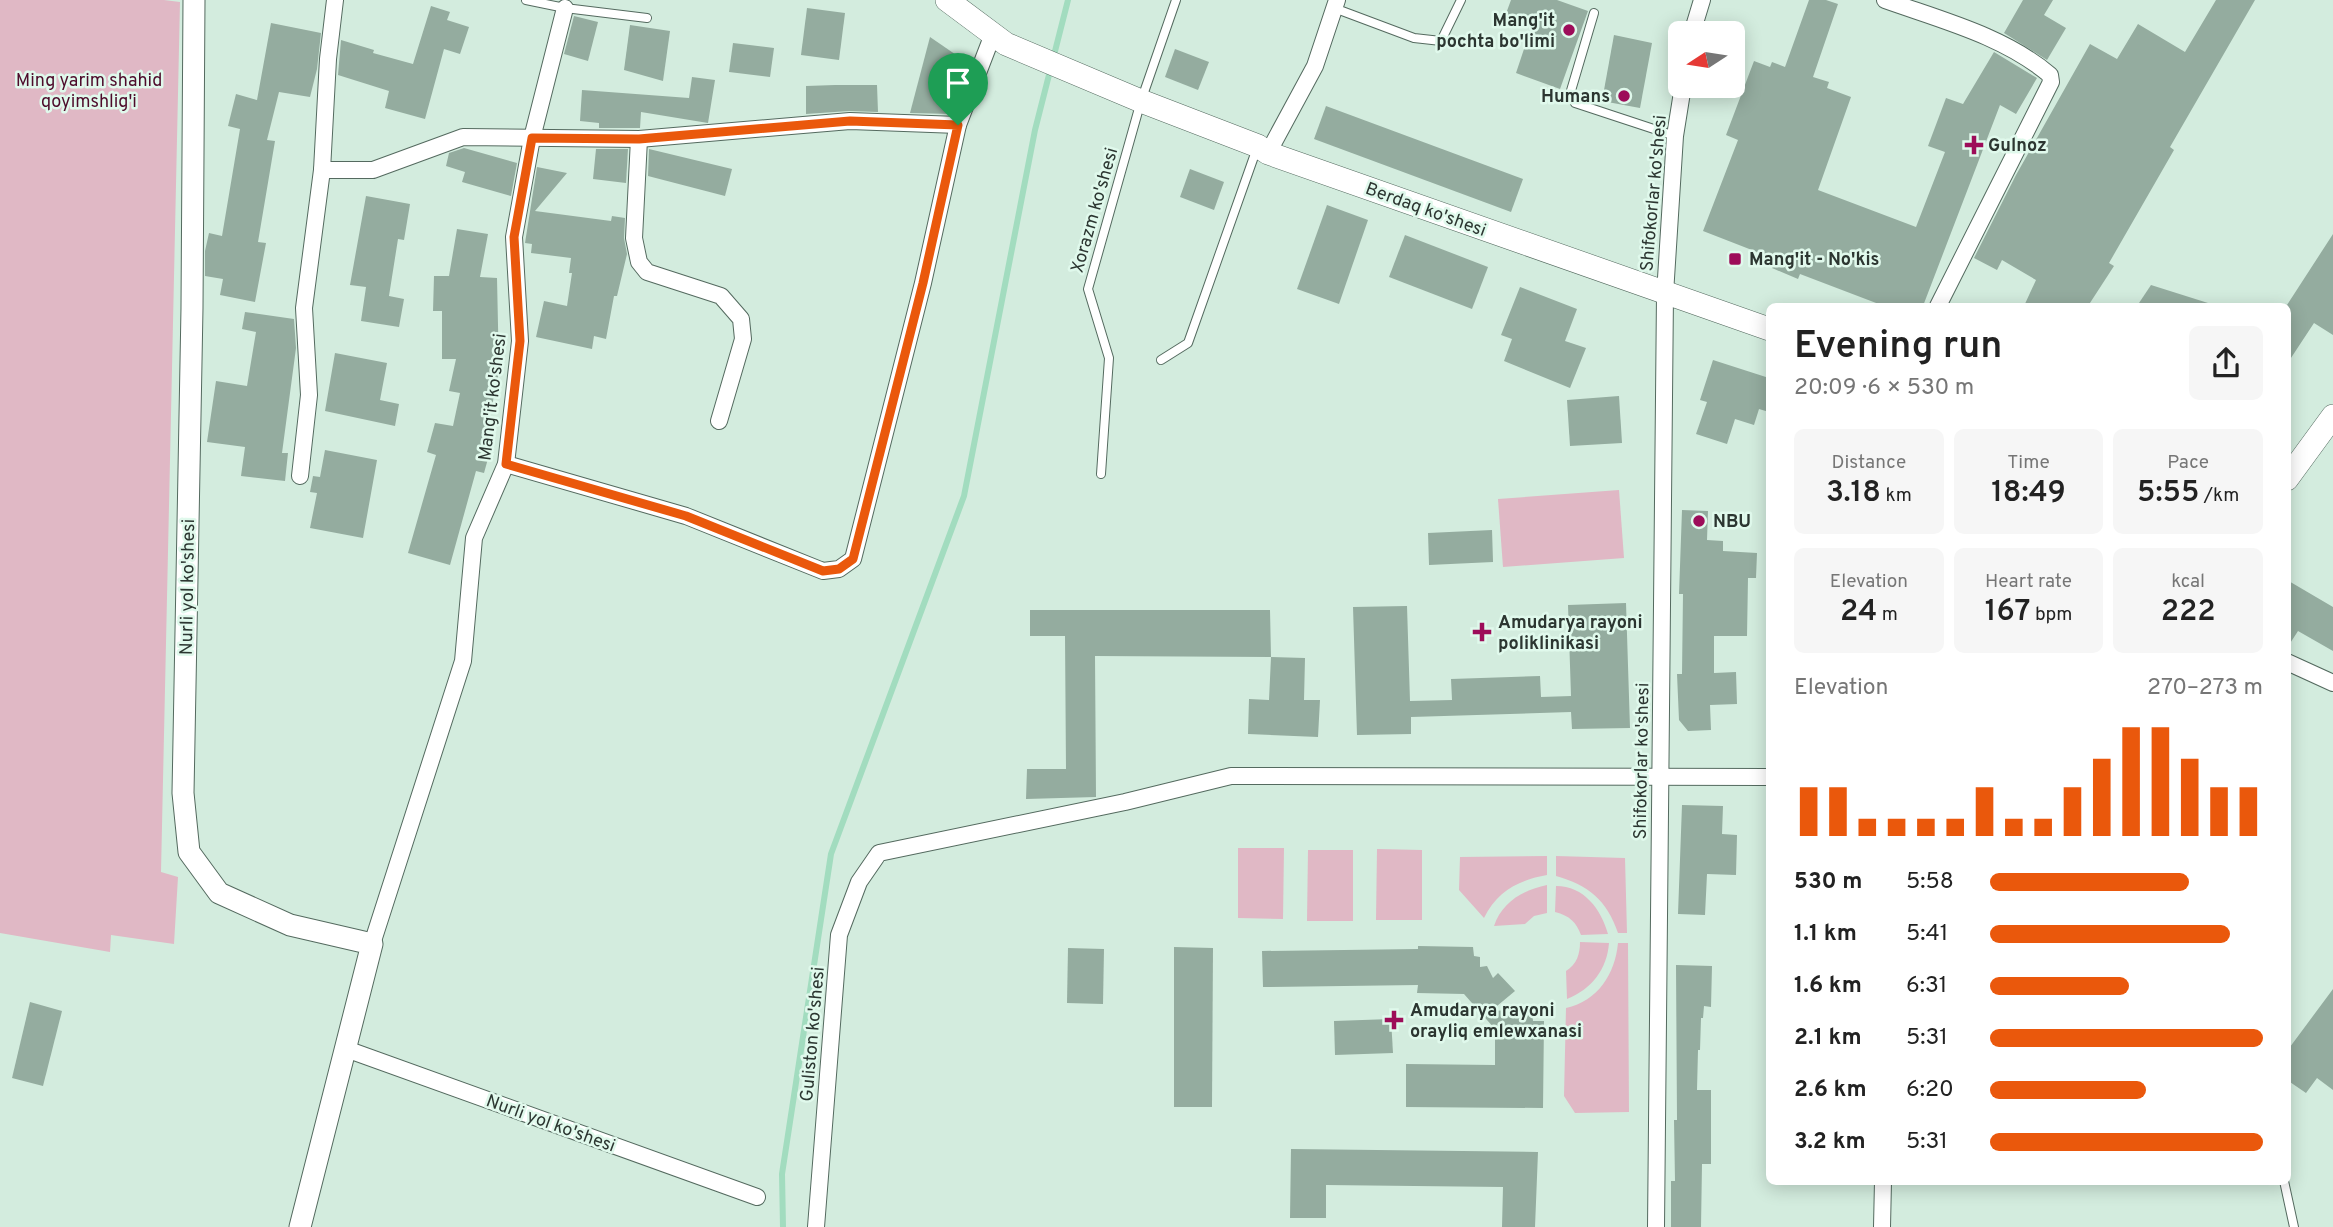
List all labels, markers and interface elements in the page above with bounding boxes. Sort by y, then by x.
place label: Mang'it pochta bo'limi [1436,10,1555,54]
north arrow [1668,21,1745,98]
map controls [1668,21,1745,98]
marker: Mang'it pochta bo'limi [1561,22,1577,38]
pin [928,53,988,125]
icon: arrive [939,64,977,102]
park label: Ming yarim shahid qoyimshlig'i [16,70,162,114]
place label: Humans [1541,86,1610,109]
marker: Humans [1616,88,1632,104]
street label: Shifokorlar ko'shesi [1636,114,1673,272]
place label: Gulnoz [1988,135,2047,158]
marker: Gulnoz [1966,137,1982,153]
street label: Xorazm ko'shesi [1067,145,1124,276]
street label: Berdaq ko'shesi [1362,178,1489,243]
place label: Mang'it - No'kis [1749,249,1879,272]
marker: Mang'it - No'kis [1727,251,1743,267]
text: Evening run [1794,323,2002,372]
button: share [2189,326,2263,400]
street label: Mang'it ko'shesi [474,332,513,462]
text: 20:09 · 6 × 530 m [1794,374,1974,403]
text: Distance [1832,451,1906,475]
text: Time [2007,451,2050,475]
text: Pace [2167,451,2209,475]
text: 3.18 [1826,475,1881,512]
text: 18:49 [1991,475,2066,512]
text: 5:55 [2137,475,2199,512]
text: km [1881,484,1912,508]
text: /km [2199,484,2239,508]
place label: NBU [1713,511,1751,534]
marker: NBU [1691,513,1707,529]
street label: Nurli yol ko'shesi [176,519,201,655]
text: Elevation [1830,570,1908,594]
text: Heart rate [1985,570,2072,594]
text: kcal [2171,570,2205,594]
text: 24 [1840,594,1877,631]
text: 167 [1985,594,2030,631]
text: 222 [2161,594,2216,631]
text: m [1877,603,1898,627]
text: bpm [2030,603,2072,627]
place label: Amudarya rayoni poliklinikasi [1498,612,1643,656]
marker: Amudarya rayoni poliklinikasi [1472,622,1492,642]
text: Elevation [1794,674,1889,703]
text: 270–273 m [2147,674,2263,703]
street label: Shifokorlar ko'shesi [1630,682,1655,840]
text: 530 m [1794,868,1863,897]
text: 5:58 [1906,868,1954,897]
text: 1.1 km [1794,920,1857,949]
text: 5:41 [1906,920,1948,949]
street label: Guliston ko'shesi [796,966,831,1103]
text: 1.6 km [1794,972,1862,1001]
text: 6:31 [1906,972,1947,1001]
place label: Amudarya rayoni orayliq emlewxanasi [1410,1000,1582,1044]
marker: Amudarya rayoni orayliq emlewxanasi [1384,1010,1404,1030]
text: 2.1 km [1794,1024,1862,1053]
text: 5:31 [1906,1024,1948,1053]
text: 2.6 km [1794,1076,1867,1105]
text: 6:20 [1906,1076,1954,1105]
street label: Nurli yol ko'shesi [483,1090,618,1158]
text: 3.2 km [1794,1128,1866,1157]
text: 5:31 [1906,1128,1948,1157]

